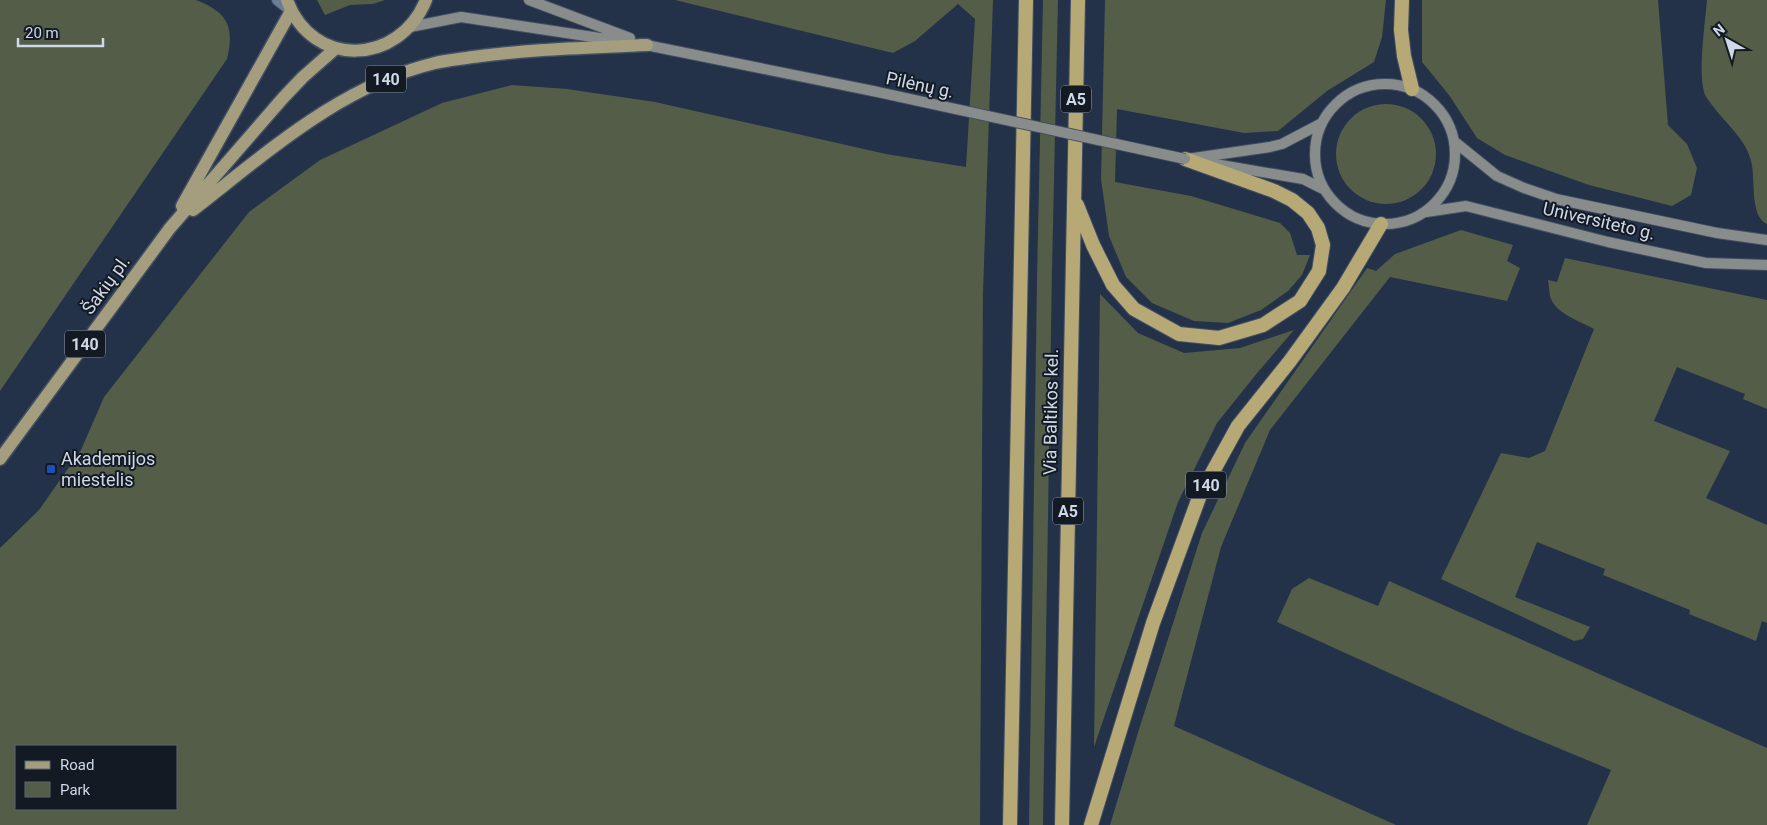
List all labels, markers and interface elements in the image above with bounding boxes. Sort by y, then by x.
scale bar [18,15,102,47]
north arrow [1702,15,1752,65]
text: N [1710,21,1728,39]
text: 20 m [25,24,59,42]
road number: 140 [366,66,406,92]
street label: Pilėnų g. [884,67,956,102]
road number: A5 [1061,86,1091,112]
street label: Universiteto g. [1541,197,1657,244]
street label: Šakių pl. [77,251,134,318]
road number: 140 [65,330,105,358]
street label: Via Baltikos kel. [1039,349,1062,475]
place label: Akademijos miestelis [61,448,155,490]
marker: Akademijos miestelis [45,463,57,475]
road number: 140 [1186,472,1226,498]
road number: A5 [1053,498,1083,524]
legend [15,745,178,810]
text: Road [60,756,94,774]
text: Park [60,781,91,799]

